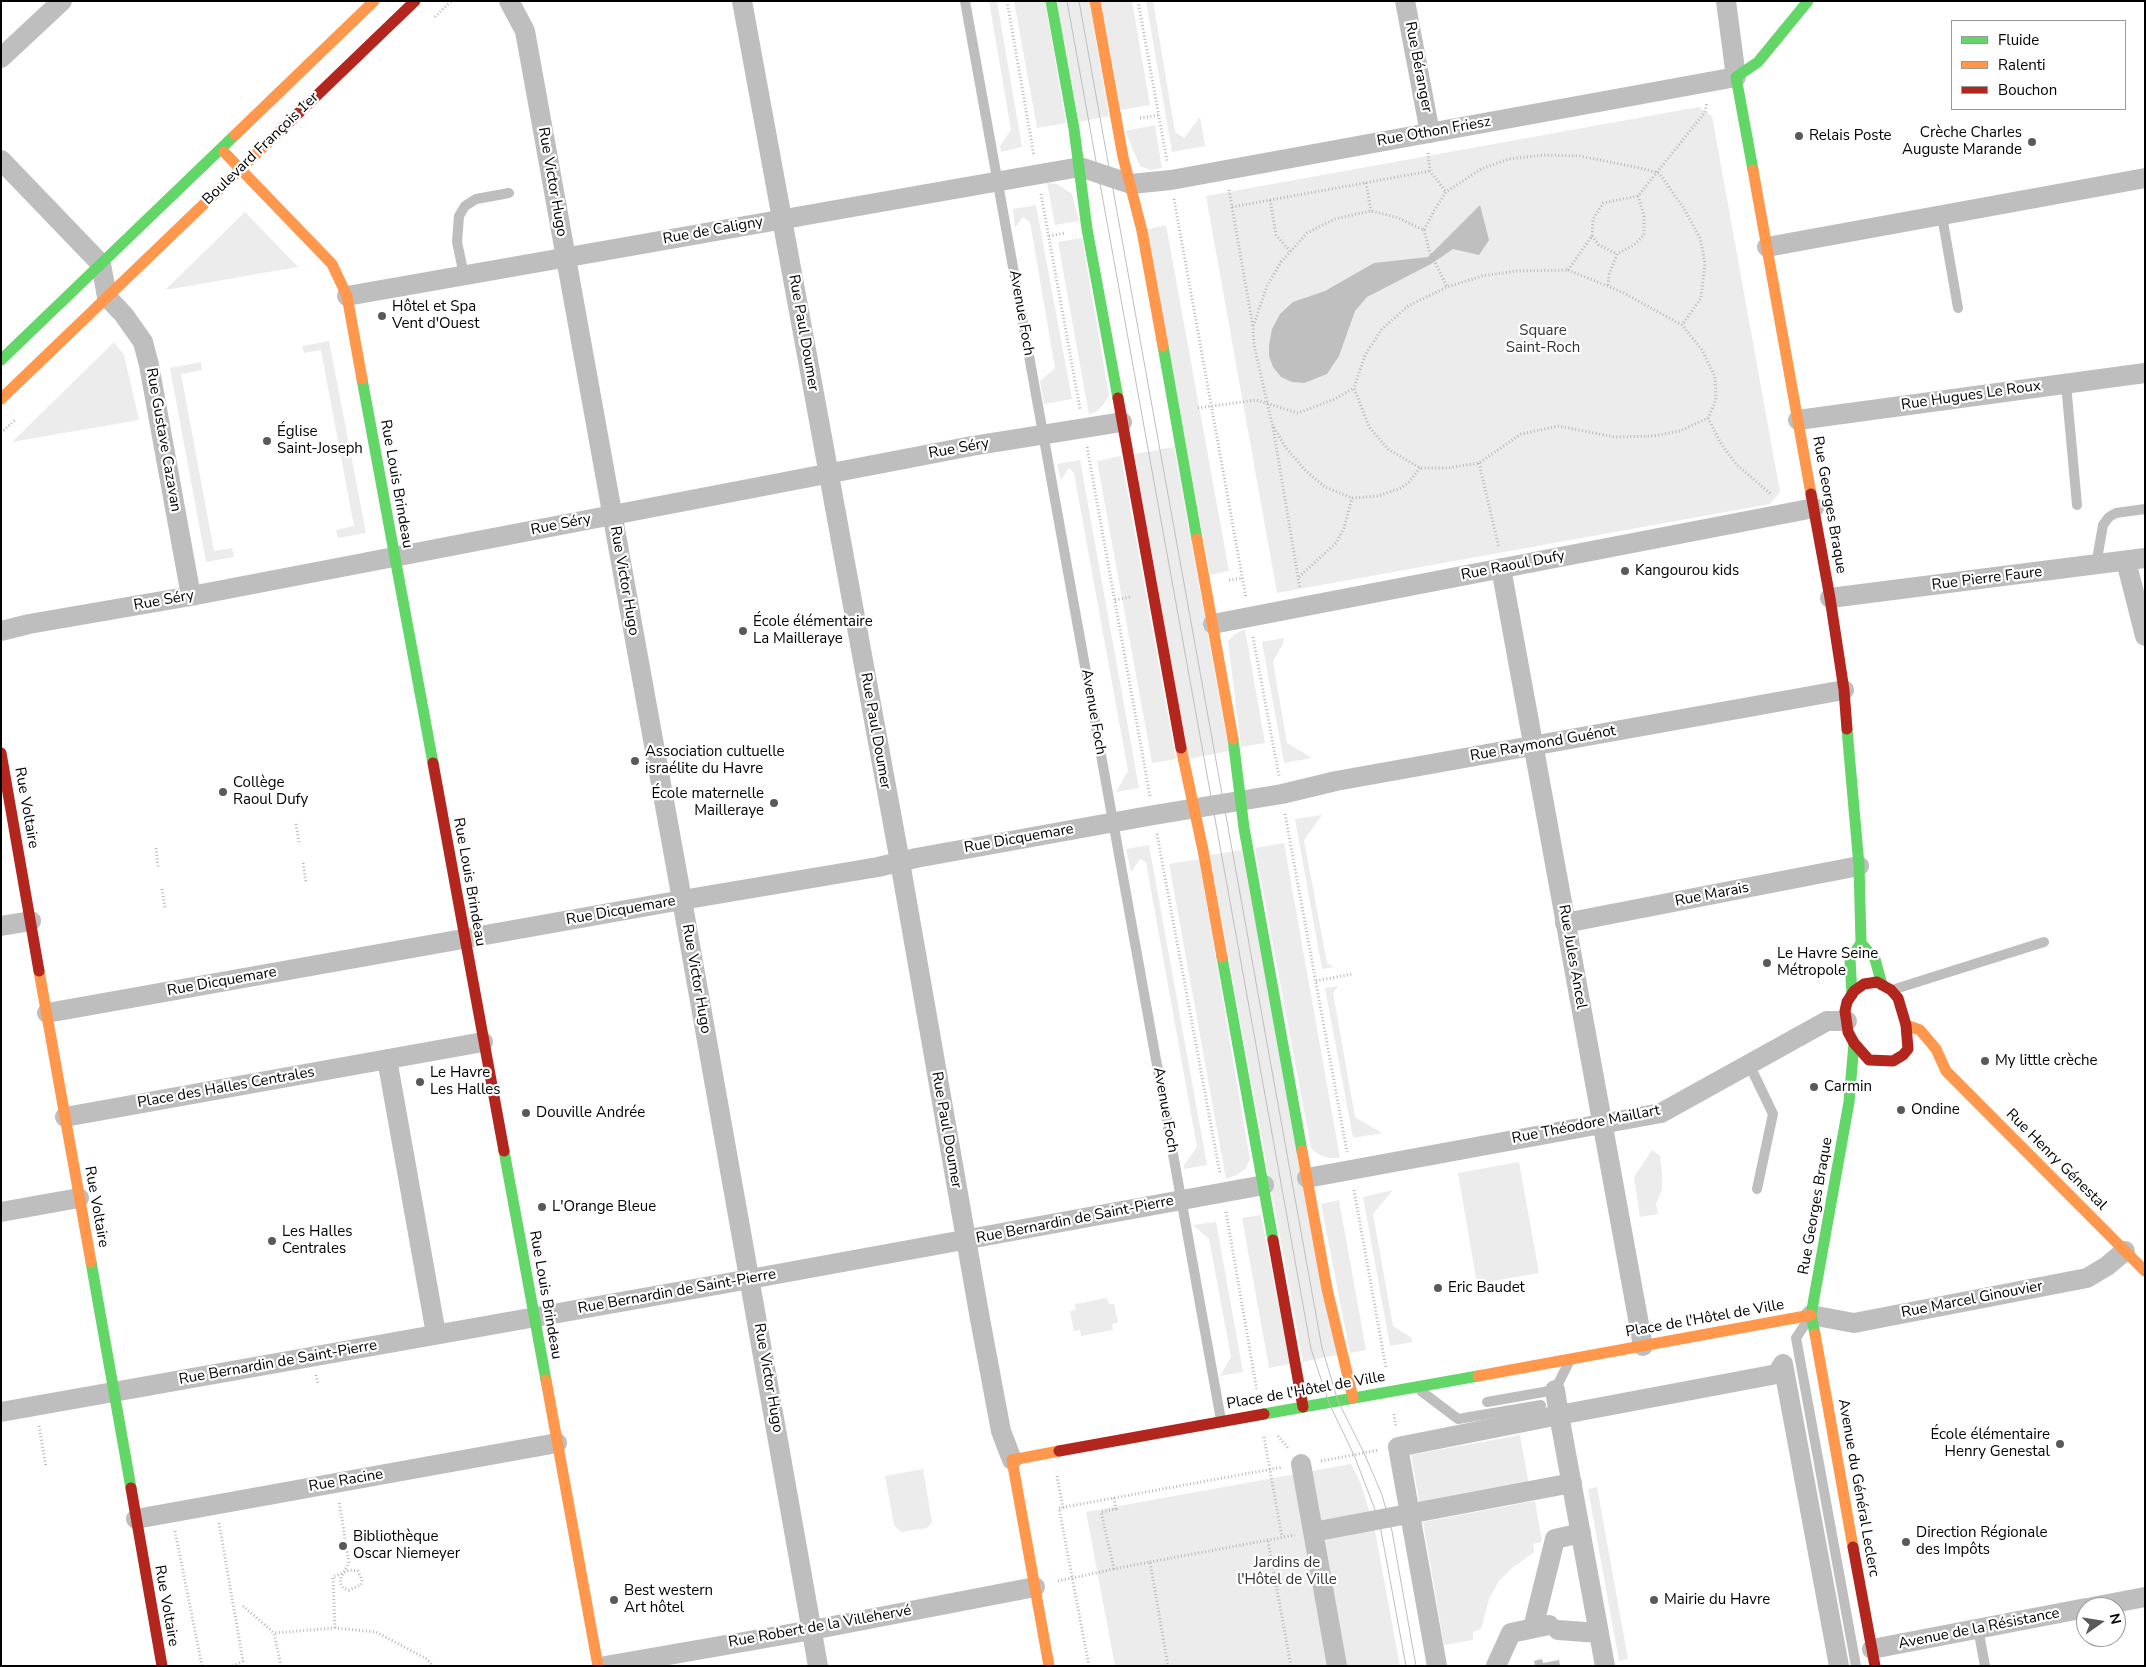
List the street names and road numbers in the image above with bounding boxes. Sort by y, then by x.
street label: Rue Béranger [1400,20,1436,114]
street label: Boulevard François 1er [199,89,323,209]
street label: Rue Othon Friesz [1376,113,1492,151]
street label: Rue Victor Hugo [534,126,570,238]
street label: Rue de Caligny [661,213,765,249]
street label: Avenue Foch [1005,269,1037,357]
street label: Rue Paul Doumer [784,273,822,393]
street label: Rue Gustave Cazavan [141,367,185,513]
street label: Rue Hugues Le Roux [1900,377,2042,415]
street label: Rue Louis Brindeau [376,418,416,550]
street label: Rue Séry [927,435,991,463]
street label: Rue Georges Braque [1808,435,1850,575]
street label: Rue Séry [529,510,593,540]
street label: Rue Victor Hugo [606,525,642,637]
street label: Rue Raoul Dufy [1460,547,1566,585]
street label: Rue Pierre Faure [1931,563,2043,595]
street label: Rue Séry [132,587,196,615]
street label: Avenue Foch [1077,668,1109,756]
street label: Rue Paul Doumer [856,671,894,791]
street label: Rue Raymond Guénot [1469,722,1617,766]
street label: Rue Voltaire [10,766,42,850]
street label: Rue Louis Brindeau [449,816,489,948]
street label: Rue Dicquemare [963,821,1075,857]
street label: Rue Marais [1673,879,1751,911]
street label: Rue Dicquemare [565,893,677,929]
street label: Rue Jules Ancel [1554,903,1590,1011]
street label: Rue Victor Hugo [678,923,714,1035]
street label: Rue Dicquemare [166,964,278,1000]
street label: Place des Halles Centrales [136,1064,316,1112]
street label: Avenue Foch [1149,1066,1181,1154]
street label: Rue Paul Doumer [927,1070,965,1190]
street label: Rue Théodore Maillart [1510,1102,1662,1148]
street label: Rue Henry Génestal [2002,1106,2110,1214]
street label: Rue Georges Braque [1795,1136,1837,1276]
street label: Rue Voltaire [80,1165,112,1249]
street label: Rue Bernardin de Saint-Pierre [975,1192,1175,1248]
street label: Rue Louis Brindeau [525,1229,565,1361]
street label: Rue Bernardin de Saint-Pierre [577,1266,777,1318]
street label: Rue Marcel Ginouvier [1900,1277,2044,1323]
street label: Place de l'Hôtel de Ville [1624,1296,1786,1342]
street label: Rue Victor Hugo [750,1322,786,1434]
street label: Rue Bernardin de Saint-Pierre [178,1337,378,1389]
street label: Place de l'Hôtel de Ville [1225,1368,1387,1414]
street label: Avenue du Général Leclerc [1833,1398,1883,1578]
street label: Rue Racine [307,1466,385,1496]
street label: Rue Voltaire [150,1564,182,1648]
street label: Rue Robert de la Villehervé [727,1602,913,1652]
street label: Avenue de la Résistance [1897,1605,2061,1653]

